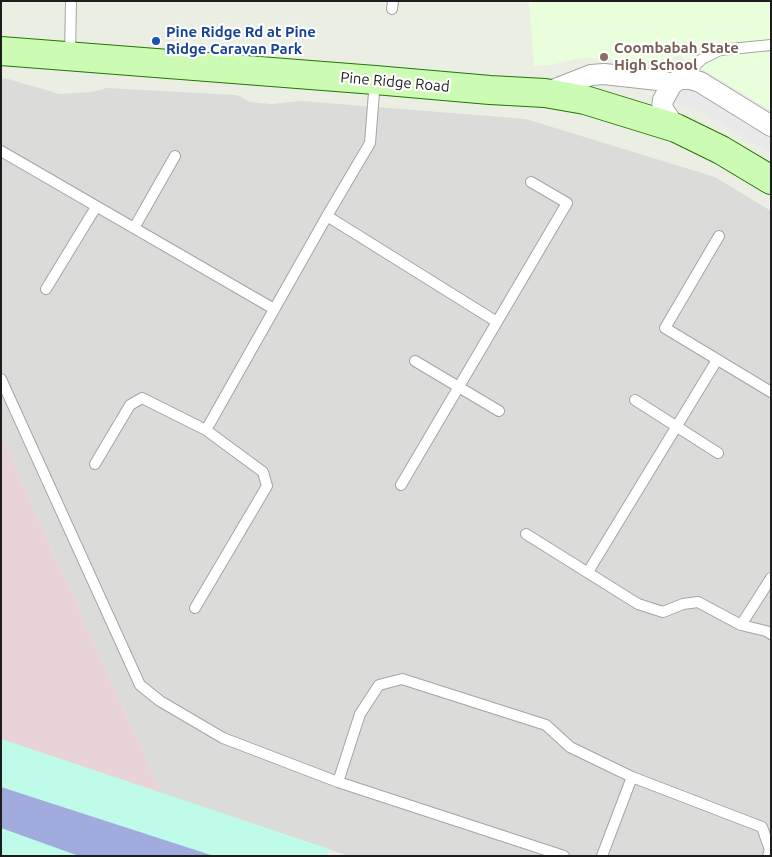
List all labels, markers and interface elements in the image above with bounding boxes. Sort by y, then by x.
place label: Pine Ridge Rd at Pine Ridge Caravan Park [166,23,316,58]
marker: Pine Ridge Rd at Pine Ridge Caravan Park [150,35,162,47]
place label: Coombabah State High School [614,39,739,74]
marker: Coombabah State High School [598,51,610,63]
street label: Pine Ridge Road [340,68,450,96]

